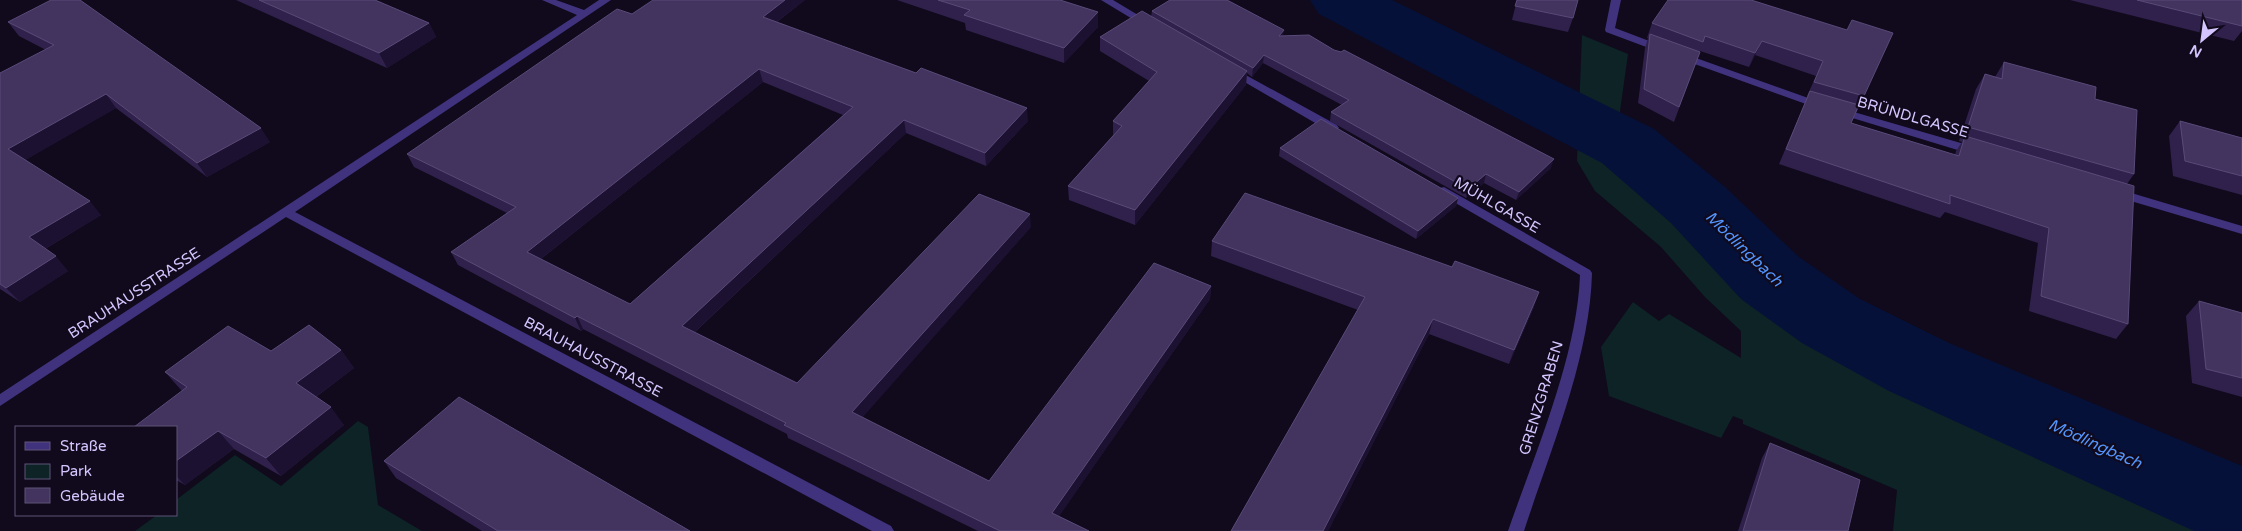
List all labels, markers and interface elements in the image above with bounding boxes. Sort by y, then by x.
north arrow [2177,15,2227,65]
text: N [2187,41,2205,61]
street label: BRÜNDLGASSE [1855,92,1971,142]
street label: MÜHLGASSE [1451,173,1543,237]
water label: Mödlingbach [1701,207,1788,292]
street label: BRAUHAUSSTRASSE [65,244,203,342]
street label: BRAUHAUSSTRASSE [521,313,665,401]
street label: GRENZGRABEN [1515,339,1567,457]
water label: Mödlingbach [2045,414,2146,474]
legend [15,426,178,516]
text: Straße [60,437,106,455]
text: Park [60,462,92,480]
text: Gebäude [60,487,125,505]

